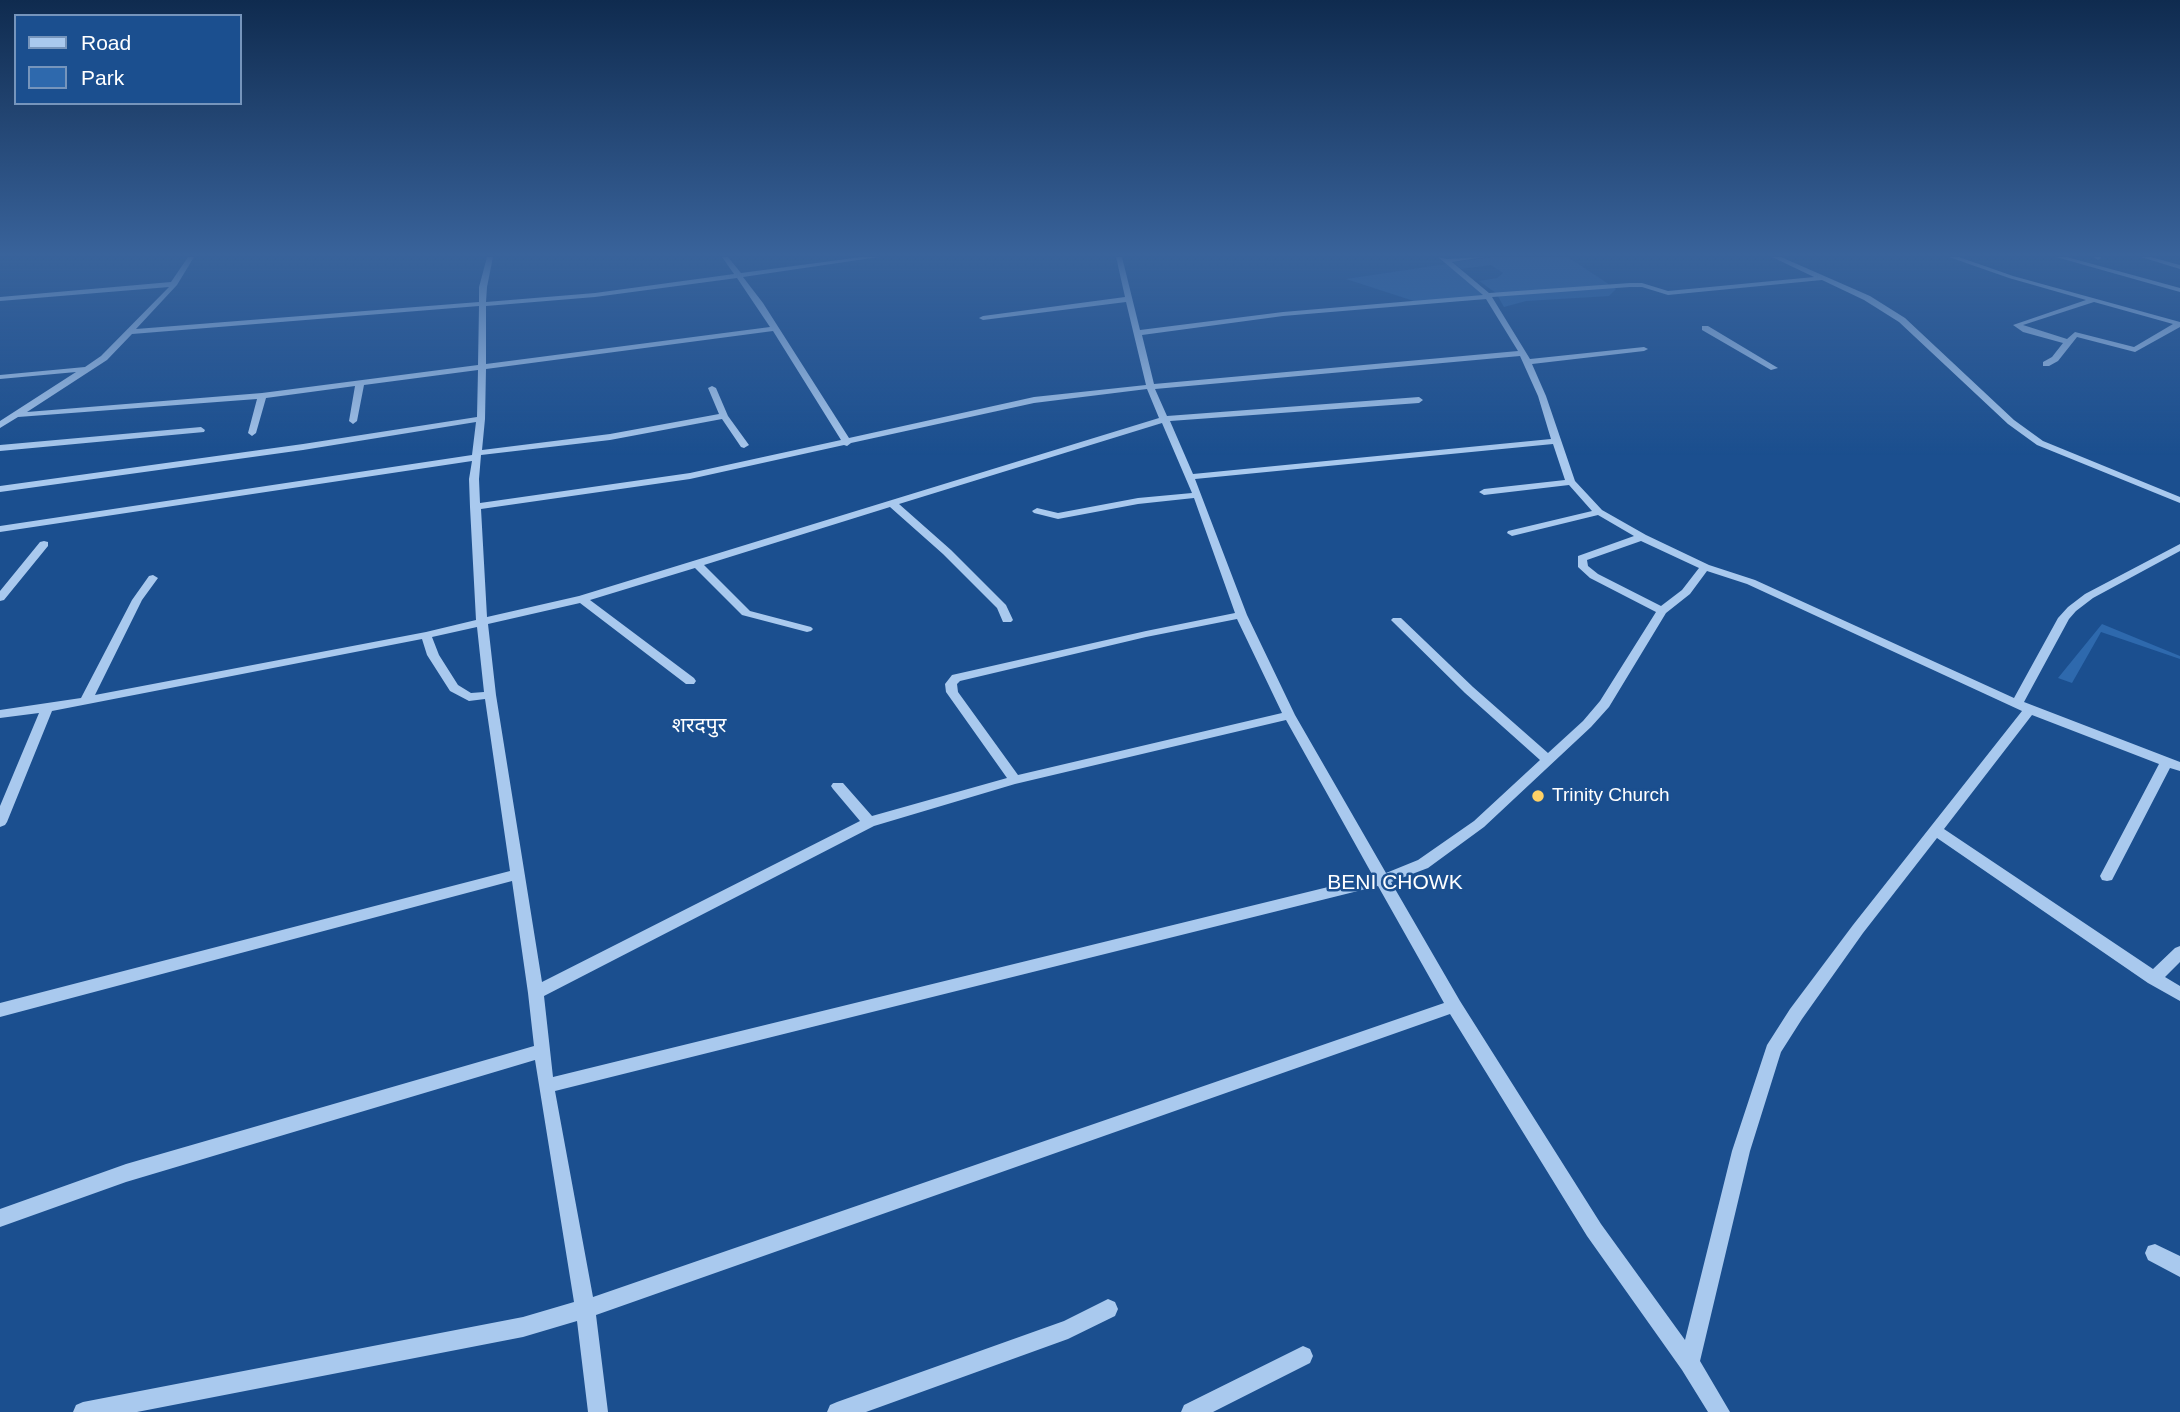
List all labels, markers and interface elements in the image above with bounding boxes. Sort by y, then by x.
legend [14,14,242,105]
text: Road [81,31,131,54]
text: Park [81,66,124,89]
district label: शरदपुर [672,713,726,739]
place label: Trinity Church [1552,785,1670,807]
marker: Trinity Church [1530,788,1546,804]
district label: BENI CHOWK [1319,870,1471,896]

